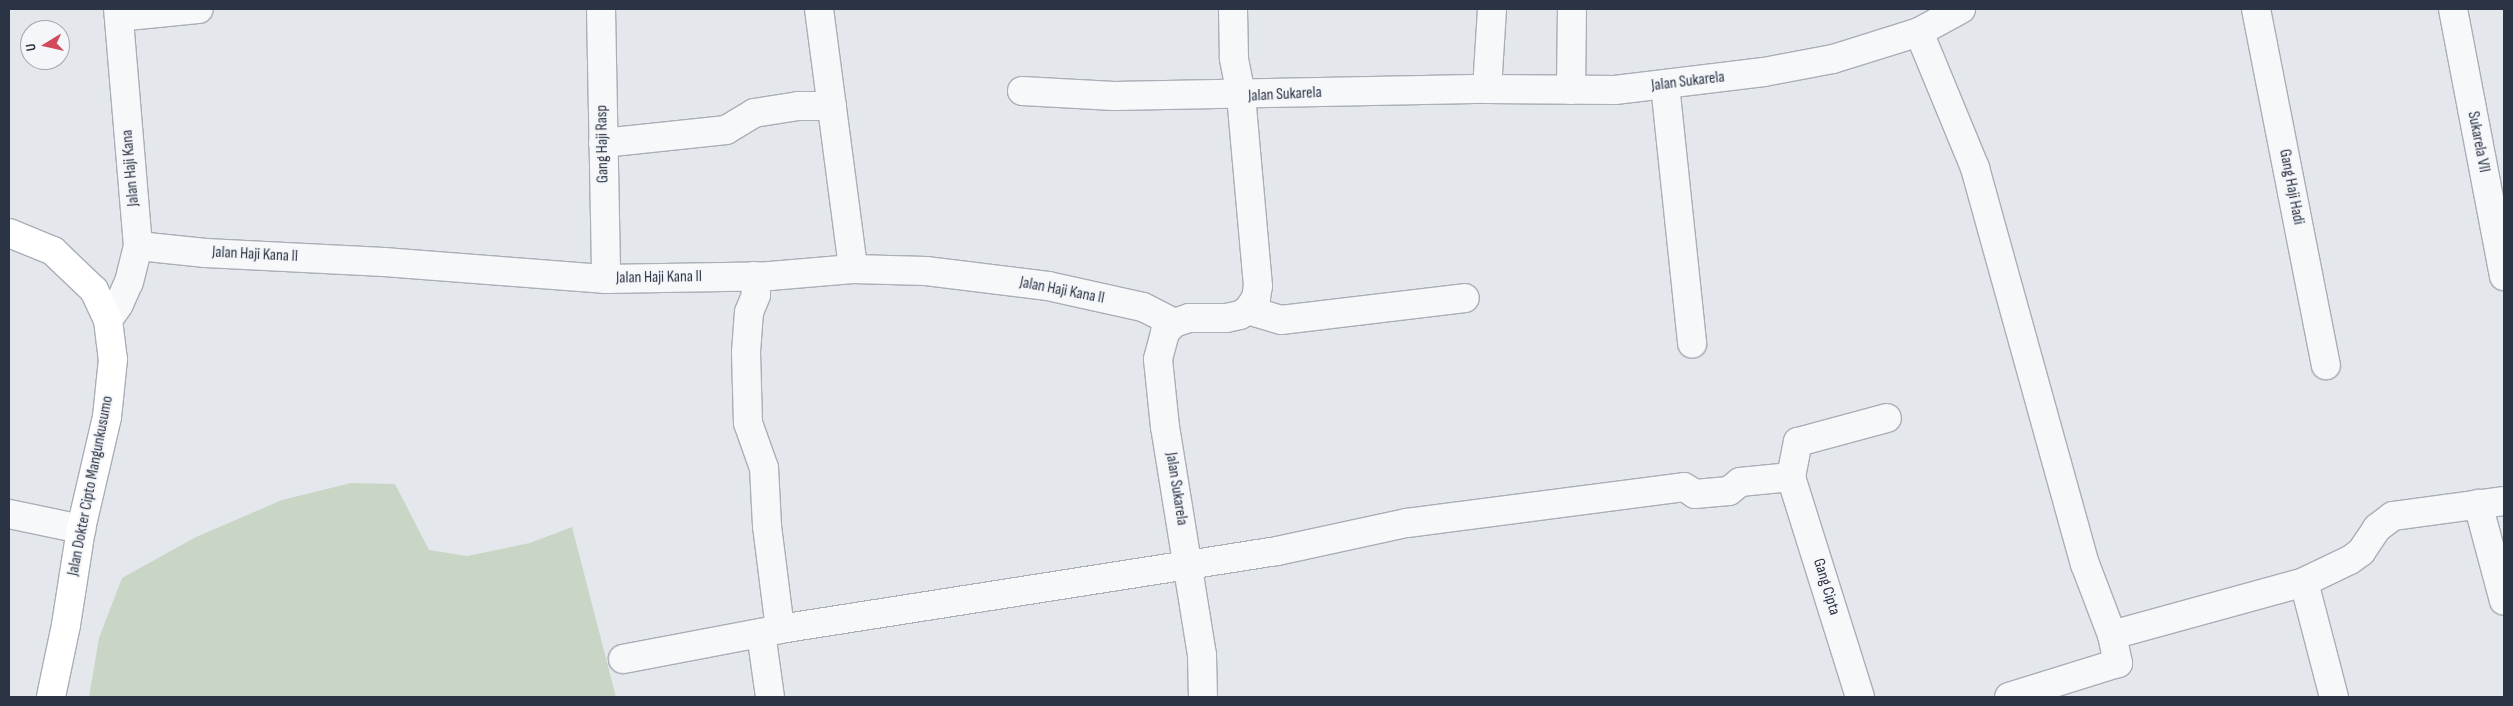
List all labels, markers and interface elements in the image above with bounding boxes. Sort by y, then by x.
north arrow [20,20,70,70]
text: U [22,42,40,52]
street label: Jalan Sukarela [1650,68,1726,96]
street label: Jalan Sukarela [1248,83,1322,107]
street label: Gang Haji Rasp [593,105,613,183]
street label: Sukarela VII [2463,110,2493,174]
street label: Jalan Haji Kana [118,129,144,207]
street label: Gang Haji Hadi [2274,148,2308,226]
street label: Jalan Haji Kana II [212,243,298,267]
street label: Jalan Haji Kana II [616,268,702,288]
street label: Jalan Haji Kana II [1018,273,1106,309]
street label: Jalan Dokter Cipto Mangunkusumo [64,394,118,578]
street label: Jalan Sukarela [1161,451,1191,527]
street label: Gang Cipta [1808,556,1844,618]

